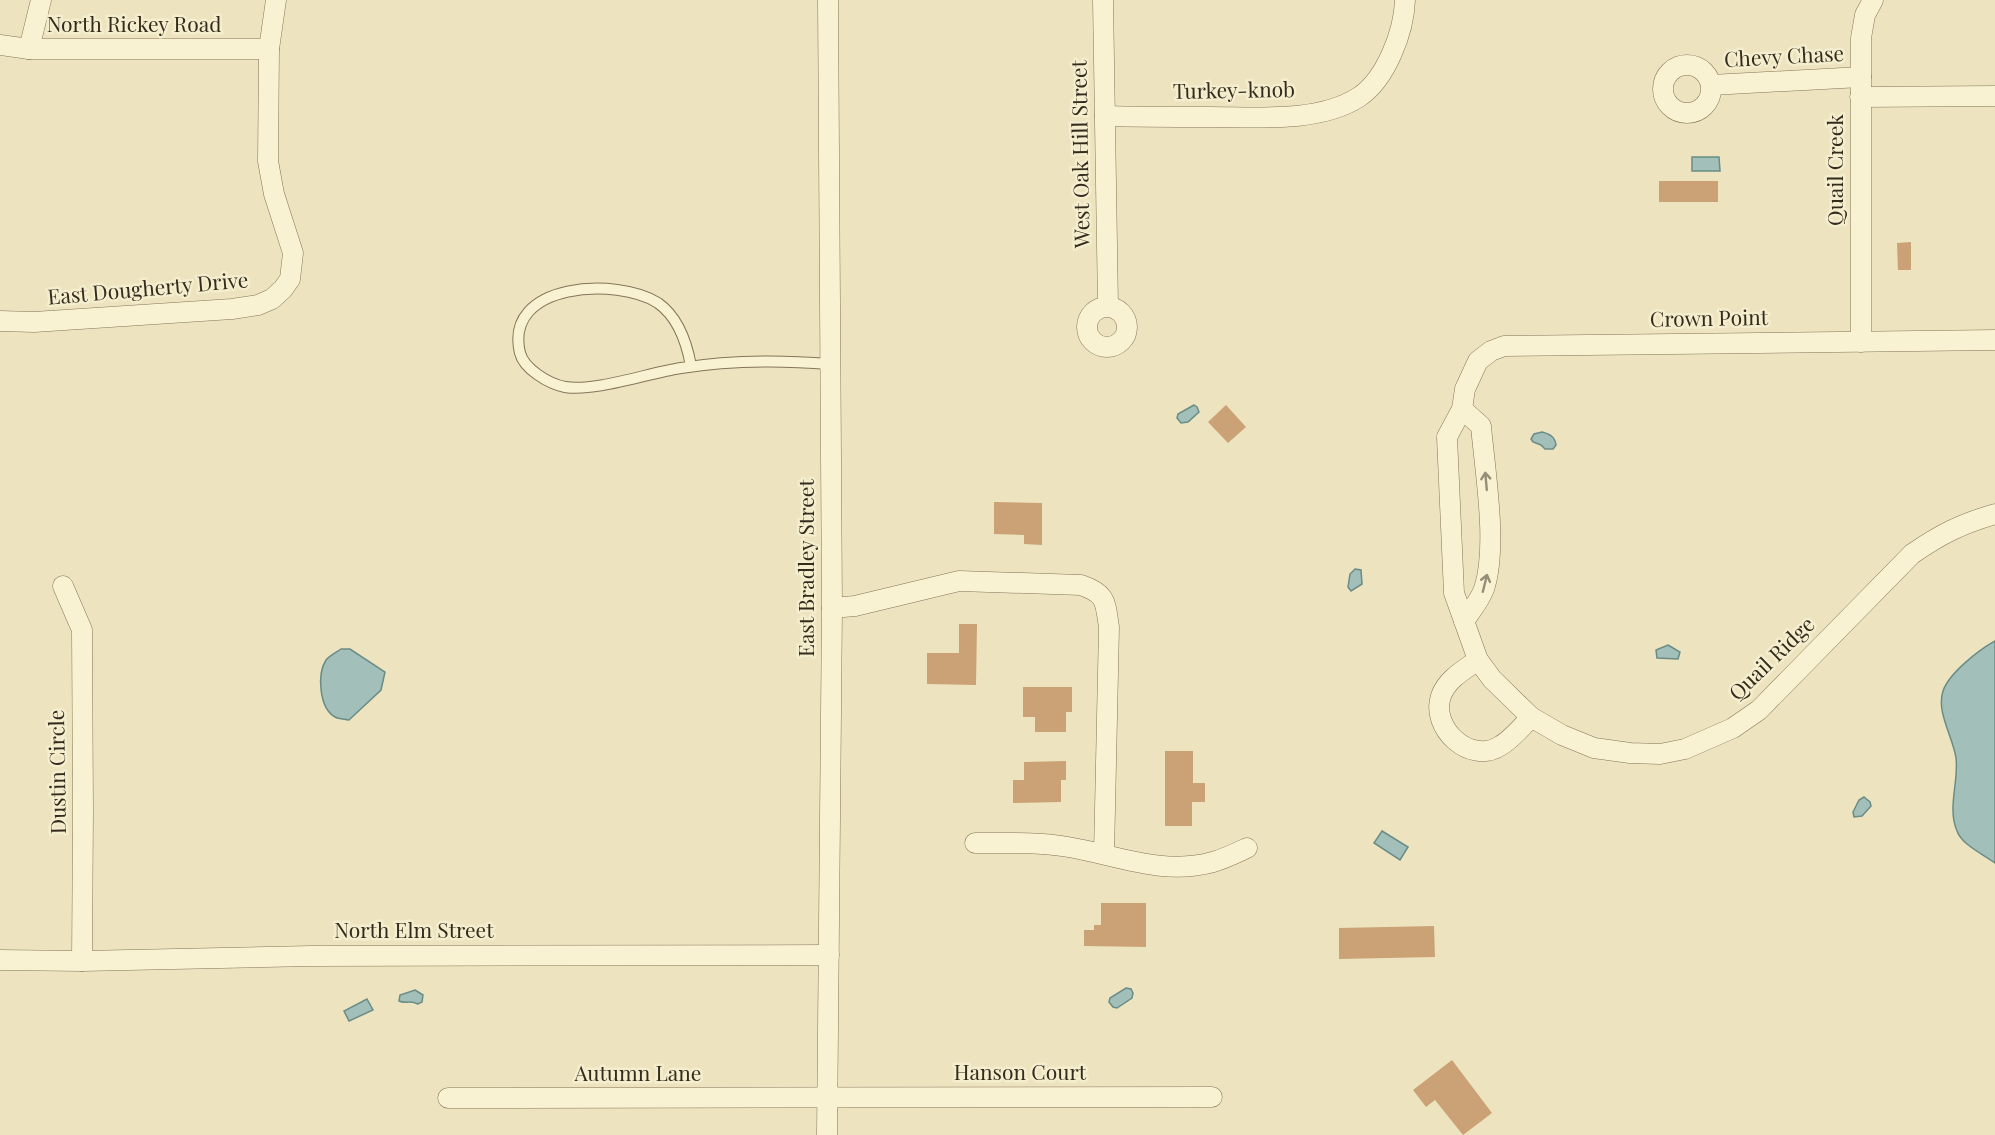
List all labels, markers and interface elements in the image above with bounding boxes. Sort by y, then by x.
street label: North Rickey Road [47,9,221,37]
street label: Chevy Chase [1723,38,1845,72]
street label: West Oak Hill Street [1063,59,1095,249]
street label: Turkey-knob [1173,74,1295,104]
street label: Quail Creek [1820,114,1848,226]
street label: East Dougherty Drive [46,264,249,310]
street label: Crown Point [1650,302,1769,332]
one-way arrow [1480,472,1491,492]
street label: East Bradley Street [791,479,819,657]
one-way arrow [1479,574,1491,593]
street label: Quail Ridge [1722,610,1820,706]
street label: Dustin Circle [41,710,71,834]
street label: North Elm Street [334,915,494,943]
street label: Hanson Court [954,1057,1087,1085]
street label: Autumn Lane [574,1058,701,1086]

